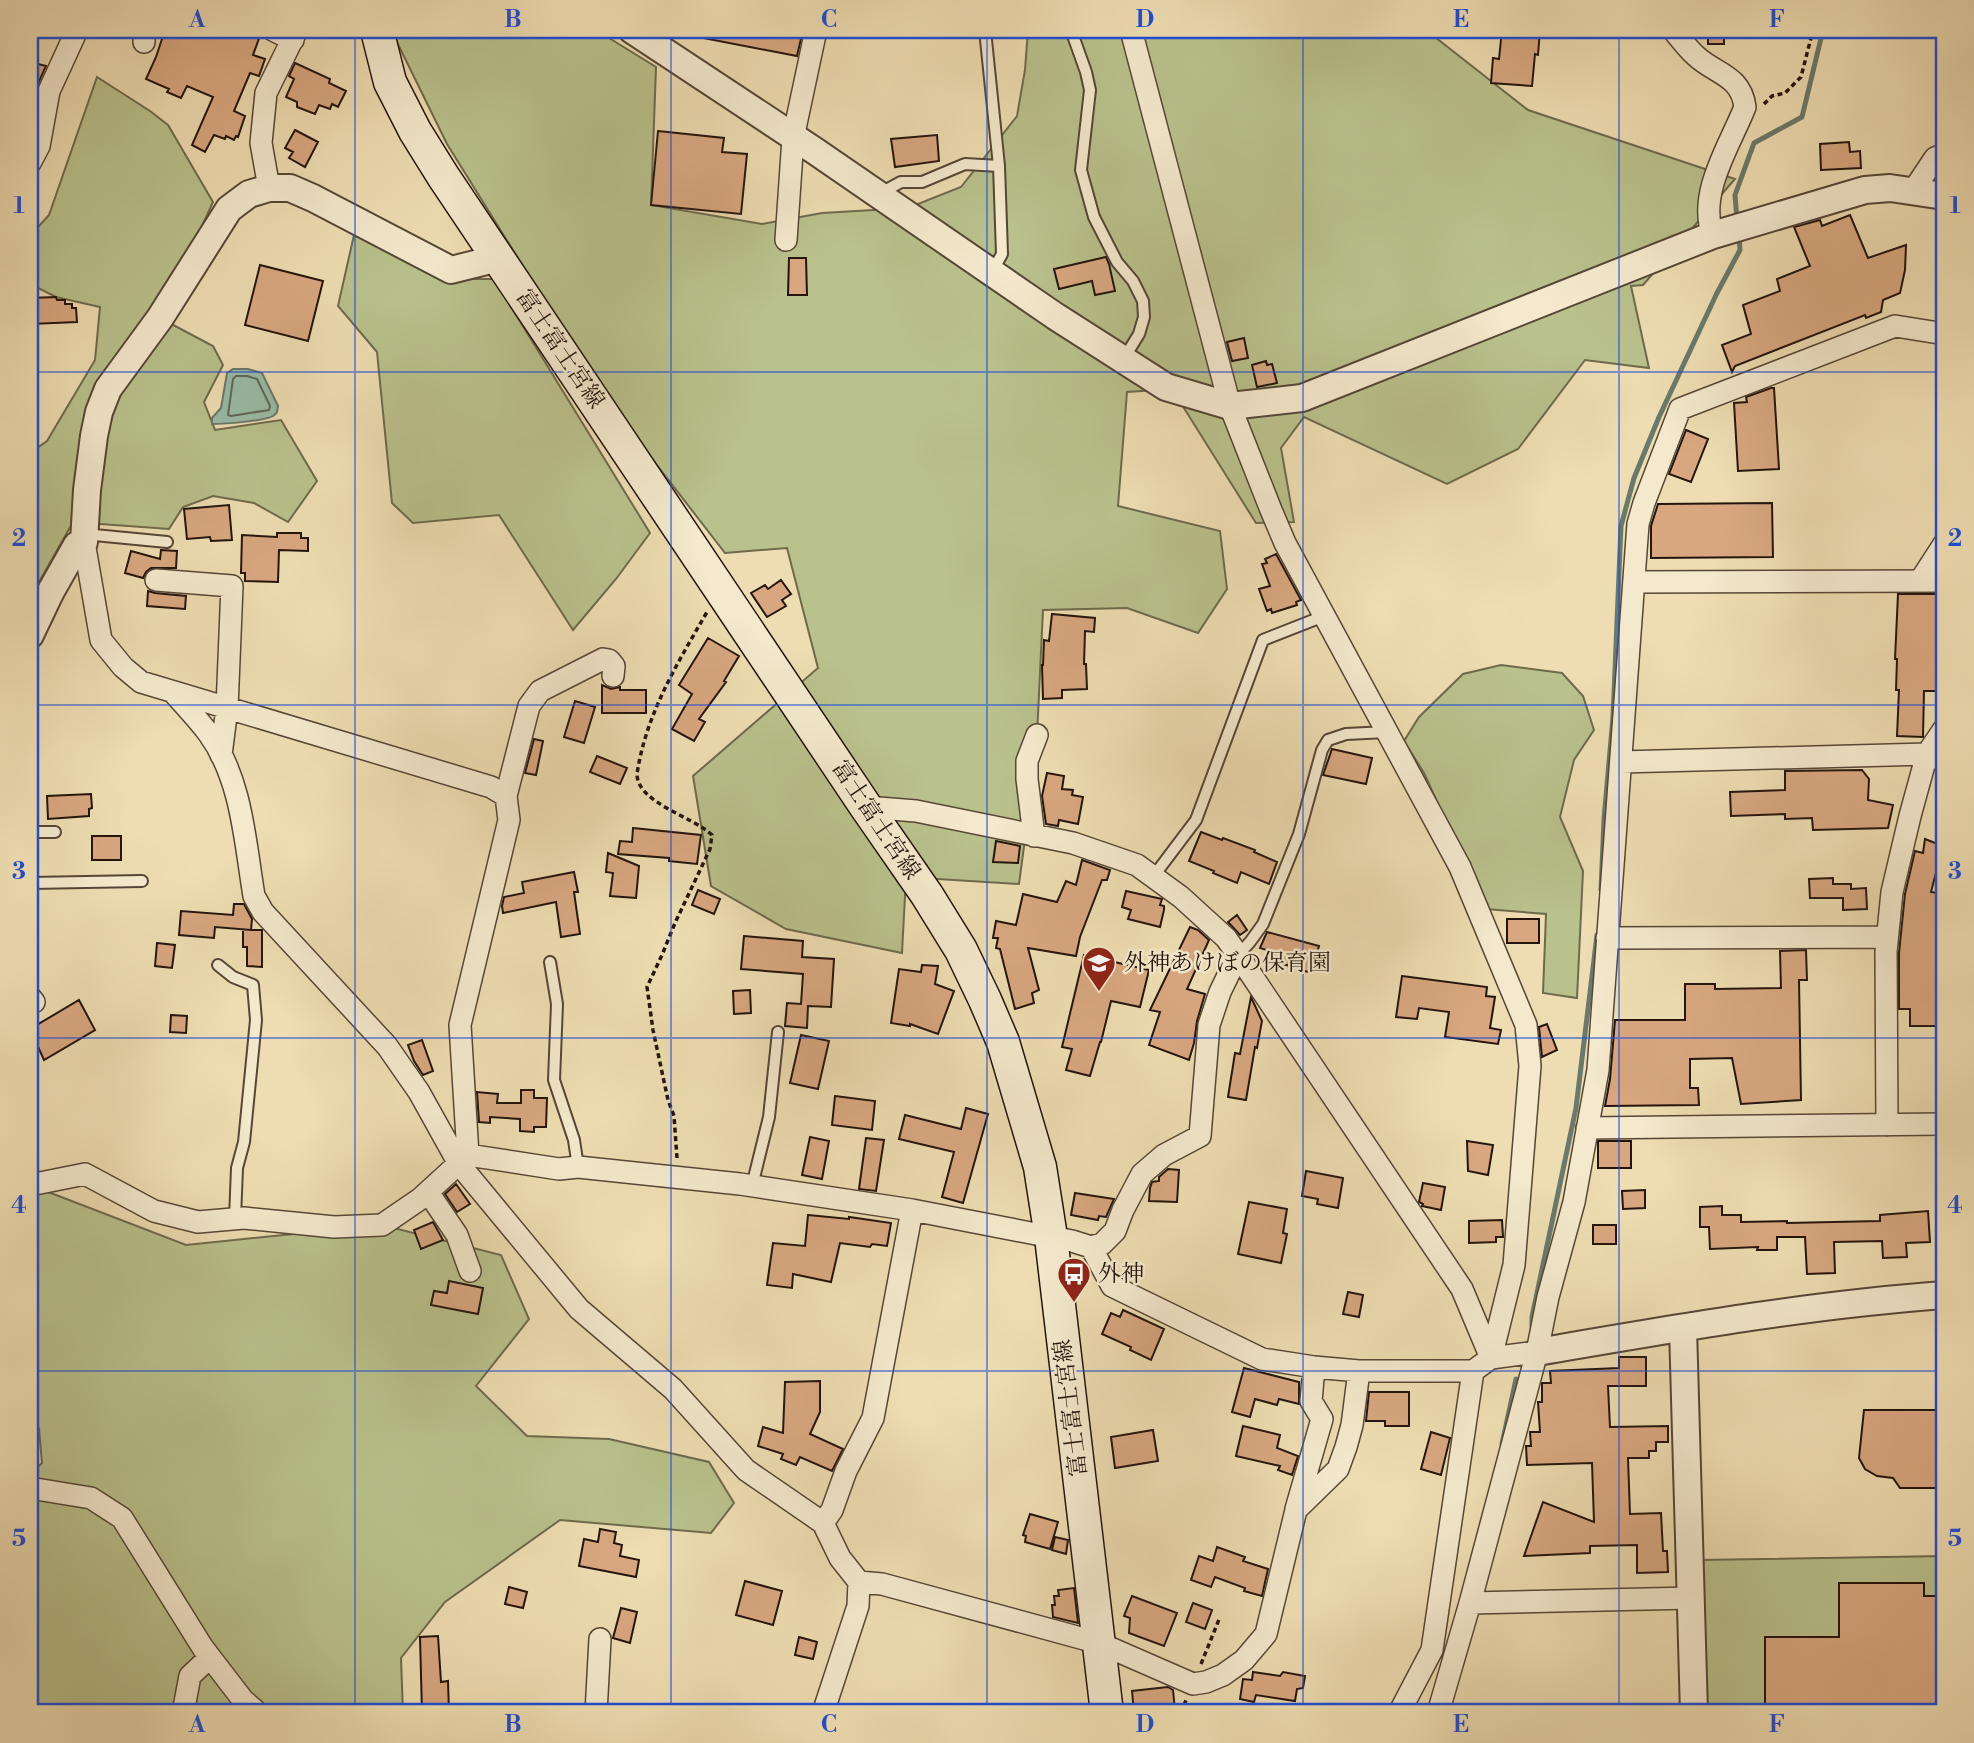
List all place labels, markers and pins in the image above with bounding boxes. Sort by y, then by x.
school or university icon: 外神あけぼの保育園 [1080,944,1118,993]
place label: 外神あけぼの保育園 [1124,949,1331,977]
bus stop icon: 外神 [1055,1255,1093,1304]
place label: 外神 [1098,1260,1144,1288]

